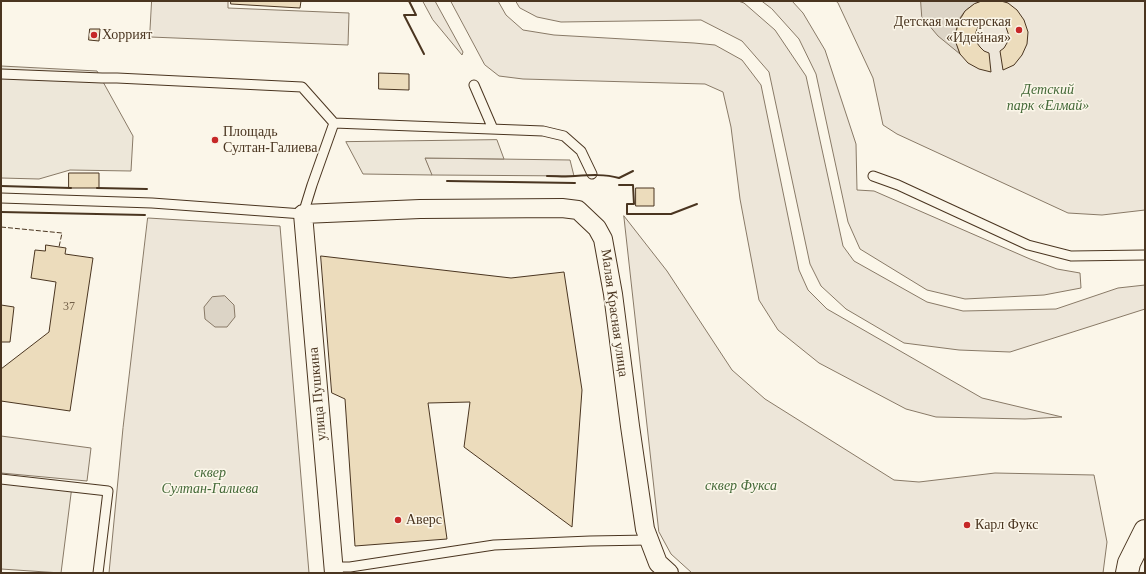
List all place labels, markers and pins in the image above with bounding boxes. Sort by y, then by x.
place label: Детская мастерская «Идейная» [894,14,1011,46]
marker: Детская мастерская «Идейная» [1014,25,1024,35]
place label: Хоррият [102,27,152,43]
marker: Хоррият [89,30,99,40]
place label: Площадь Султан-Галиева [223,124,317,156]
marker: Площадь Султан-Галиева [210,135,220,145]
place label: Аверс [406,512,442,528]
marker: Аверс [393,515,403,525]
place label: Карл Фукс [975,517,1038,533]
marker: Карл Фукс [962,520,972,530]

